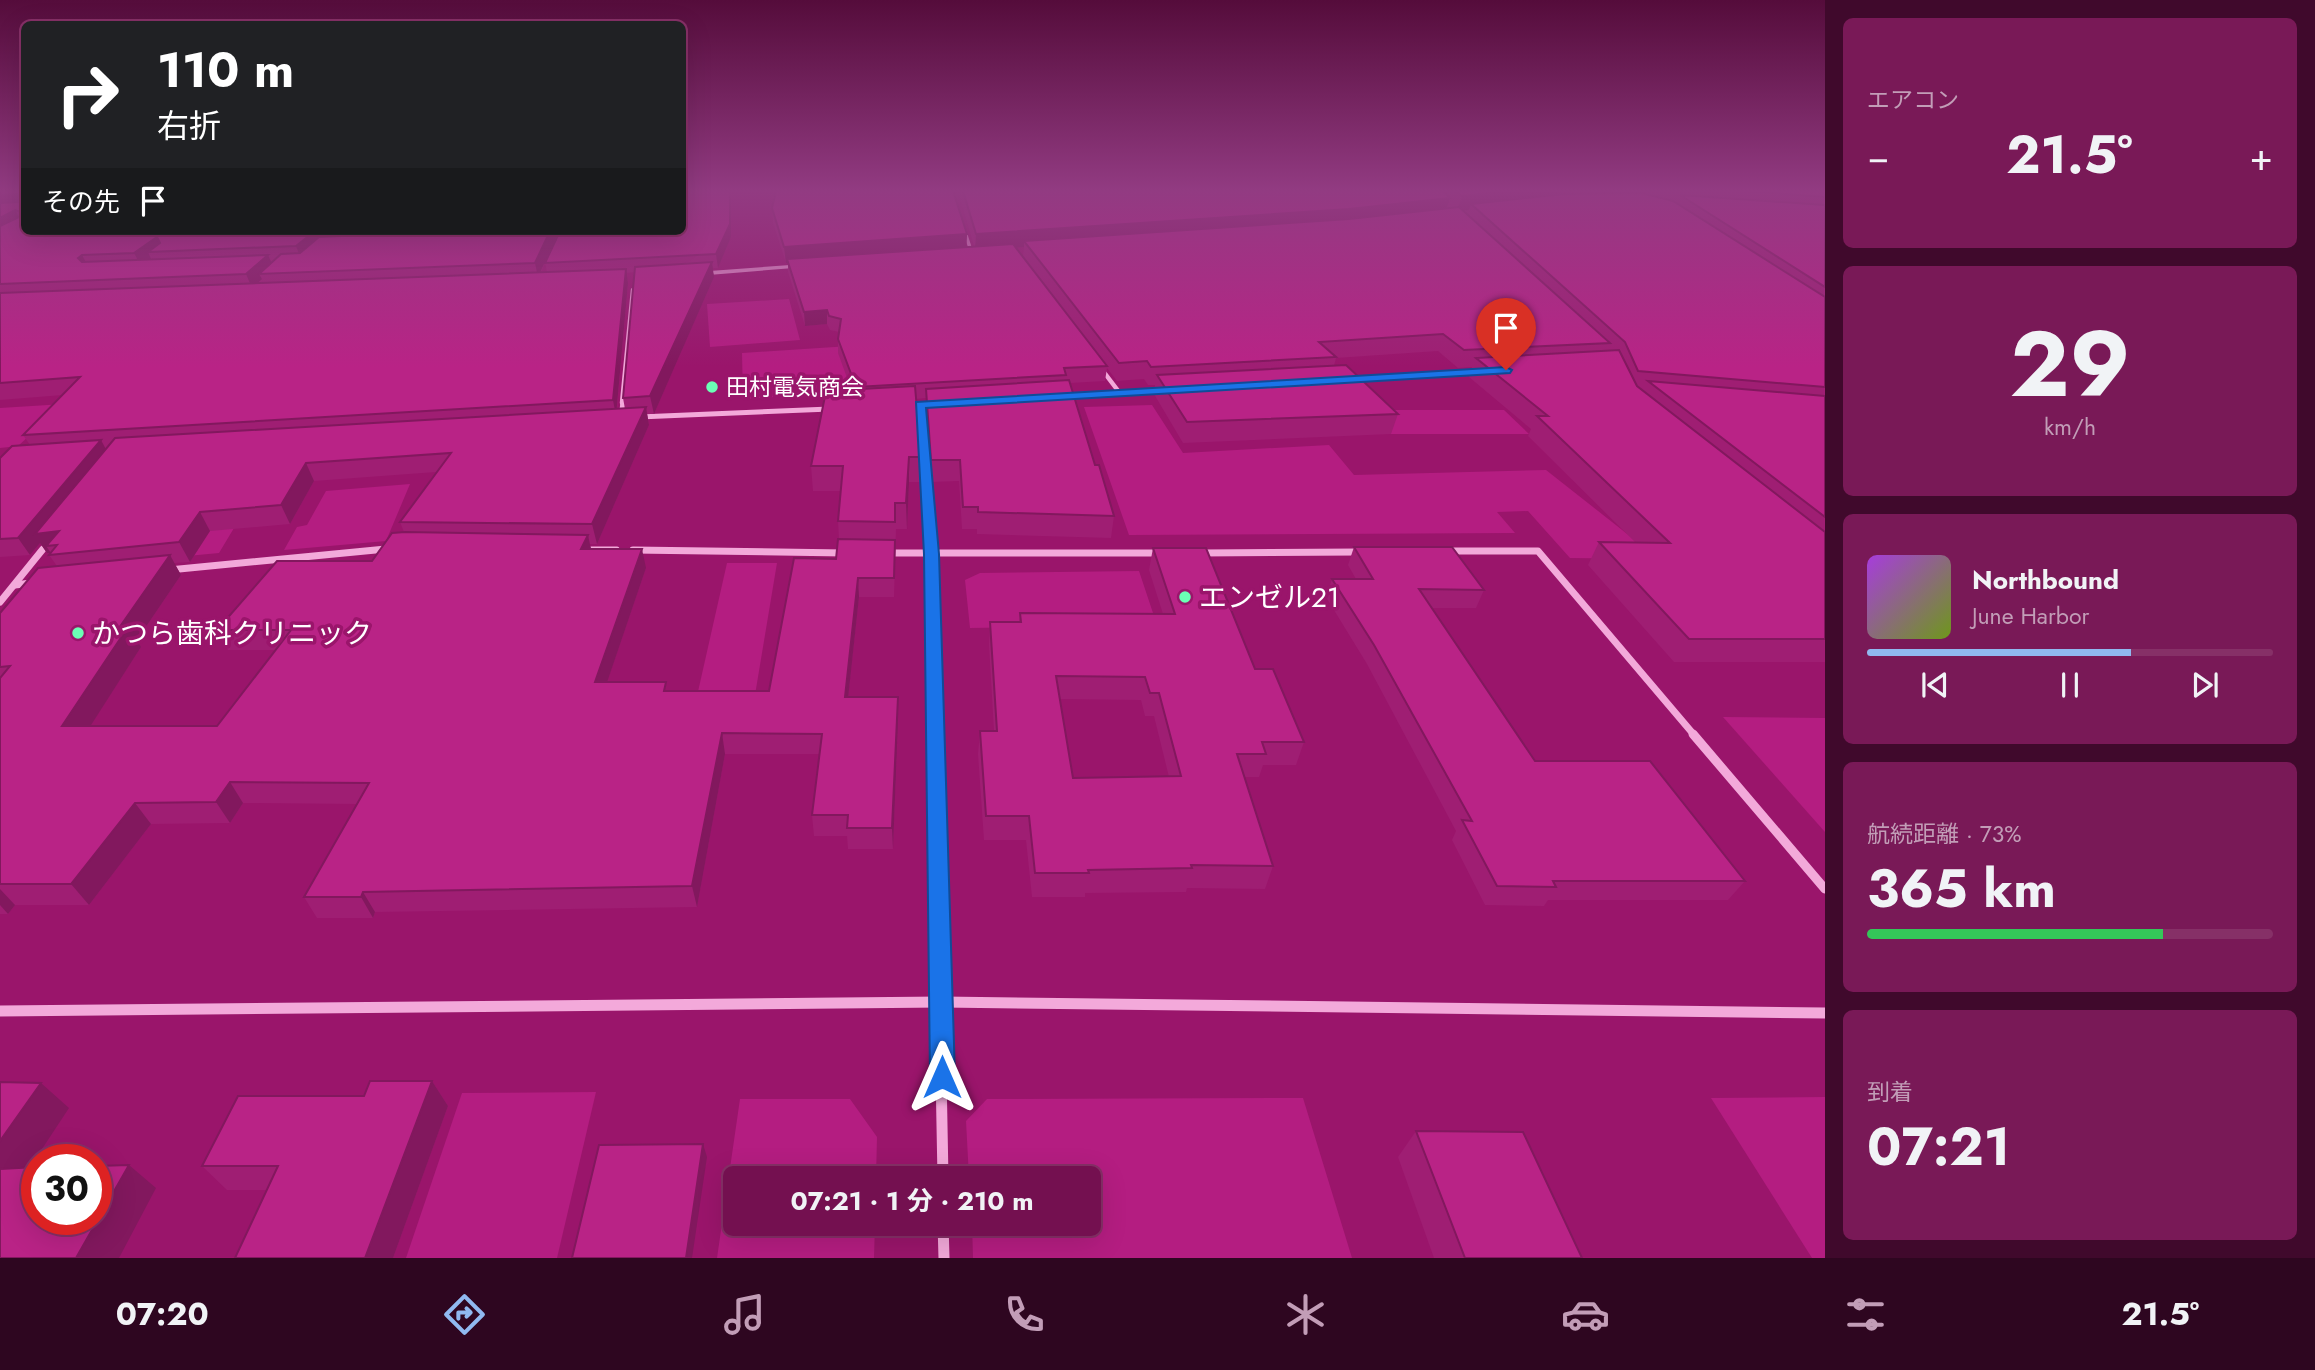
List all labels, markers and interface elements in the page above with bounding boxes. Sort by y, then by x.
text: 110 m [157,35,294,105]
icon: right [42,49,133,140]
text: エアコン [1867,83,1959,117]
text: 右折 [157,103,221,149]
text: 21.5° [2006,117,2133,193]
text: − [1867,129,1889,184]
text: + [2250,129,2273,184]
icon: arrive [134,182,172,220]
text: その先 [42,183,120,221]
pin [1476,298,1536,370]
text: 29 [2010,299,2130,430]
icon: arrive [1487,309,1525,347]
place label: 田村電気商会 [726,370,864,404]
marker: 田村電気商会 [704,379,720,395]
text: km/h [2044,410,2096,444]
text: Northbound [1972,561,2119,599]
place label: エンゼル21 [1199,577,1340,618]
marker: エンゼル21 [1177,589,1193,605]
text: June Harbor [1972,599,2089,633]
place label: かつら歯科クリニック [92,613,372,654]
marker: かつら歯科クリニック [70,625,86,641]
icon: previous [1916,666,1954,704]
icon: pause [2051,666,2089,704]
icon: next [2186,666,2224,704]
text: 航続距離 · 73% [1867,817,2022,851]
text: 365 km [1867,851,2056,927]
position arrow [905,1040,979,1114]
text: 到着 [1867,1075,1913,1109]
text: 07:21 [1867,1109,2010,1185]
speed limit sign: 30 [21,1144,112,1235]
text: 07:21 · 1 分 · 210 m [790,1182,1034,1220]
icon: directions [440,1290,489,1339]
icon: music [720,1290,769,1339]
icon: phone [1000,1290,1049,1339]
icon: climate [1281,1290,1330,1339]
icon: car [1561,1290,1610,1339]
icon: filters [1841,1290,1890,1339]
text: 07:20 [116,1291,209,1337]
text: 21.5° [2122,1291,2199,1337]

